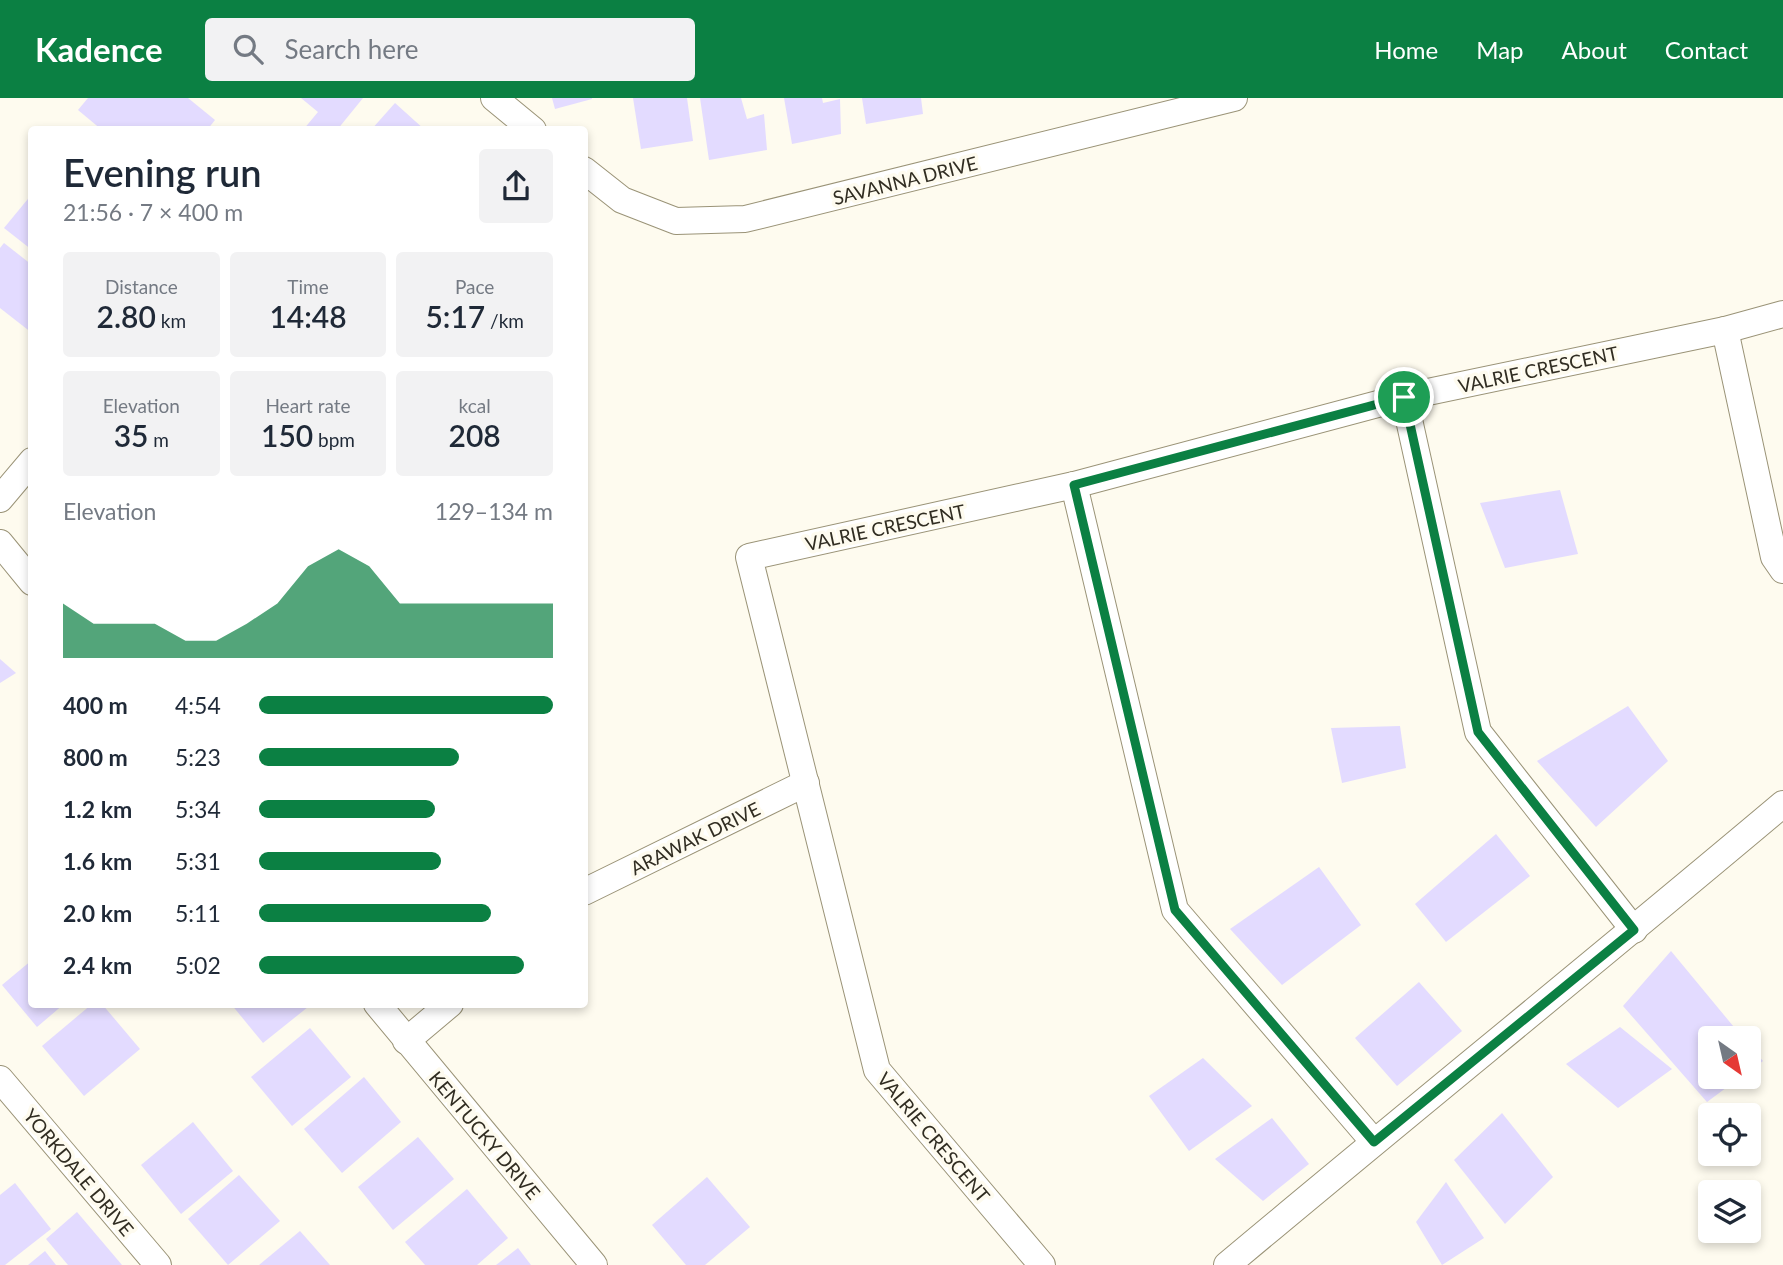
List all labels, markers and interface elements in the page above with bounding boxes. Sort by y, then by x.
search box [205,18,695,81]
text: Kadence [35,29,163,69]
icon: search [229,30,267,68]
text: Search here [285,33,419,65]
text: Home [1374,35,1438,64]
text: Map [1476,35,1524,64]
text: About [1562,35,1627,64]
text: Contact [1665,35,1748,64]
text: Evening run [63,149,262,195]
button: share [479,149,553,223]
street label: SAVANNA DRIVE [830,151,980,209]
text: 21:56 · 7 × 400 m [63,198,243,226]
text: Distance [105,275,178,298]
text: Time [287,275,329,298]
text: Pace [455,275,494,298]
text: 2.80 [97,298,156,334]
text: 14:48 [269,298,347,334]
text: 5:17 [425,298,485,334]
text: km [156,309,186,332]
text: /km [485,309,524,332]
street label: VALRIE CRESCENT [1456,341,1620,397]
pin [1374,367,1434,427]
icon: arrive [1385,378,1423,416]
text: Elevation [103,394,180,417]
text: Heart rate [265,394,351,417]
text: kcal [459,394,491,417]
text: 35 [114,417,148,453]
text: 150 [261,417,313,453]
text: 208 [449,417,501,453]
text: m [148,428,169,451]
text: bpm [313,428,355,451]
text: Elevation [63,497,156,525]
text: 129–134 m [435,497,553,525]
street label: VALRIE CRESCENT [803,499,967,555]
text: 400 m [63,691,128,719]
text: 4:54 [175,691,221,719]
text: 800 m [63,743,128,771]
text: 5:23 [175,743,221,771]
text: 1.2 km [63,795,132,823]
text: 5:34 [175,795,221,823]
street label: ARAWAK DRIVE [626,797,764,879]
text: 1.6 km [63,847,132,875]
text: 5:31 [175,847,221,875]
text: 2.0 km [63,899,132,927]
text: 5:11 [175,899,221,927]
text: 2.4 km [63,951,132,979]
text: 5:02 [175,951,221,979]
north arrow [1698,1026,1760,1088]
map controls [1698,1026,1761,1243]
street label: KENTUCKY DRIVE [425,1066,545,1204]
street label: VALRIE CRESCENT [873,1067,995,1207]
button: locate [1698,1103,1761,1166]
street label: YORKDALE DRIVE [19,1104,139,1240]
button: layers [1698,1180,1761,1243]

